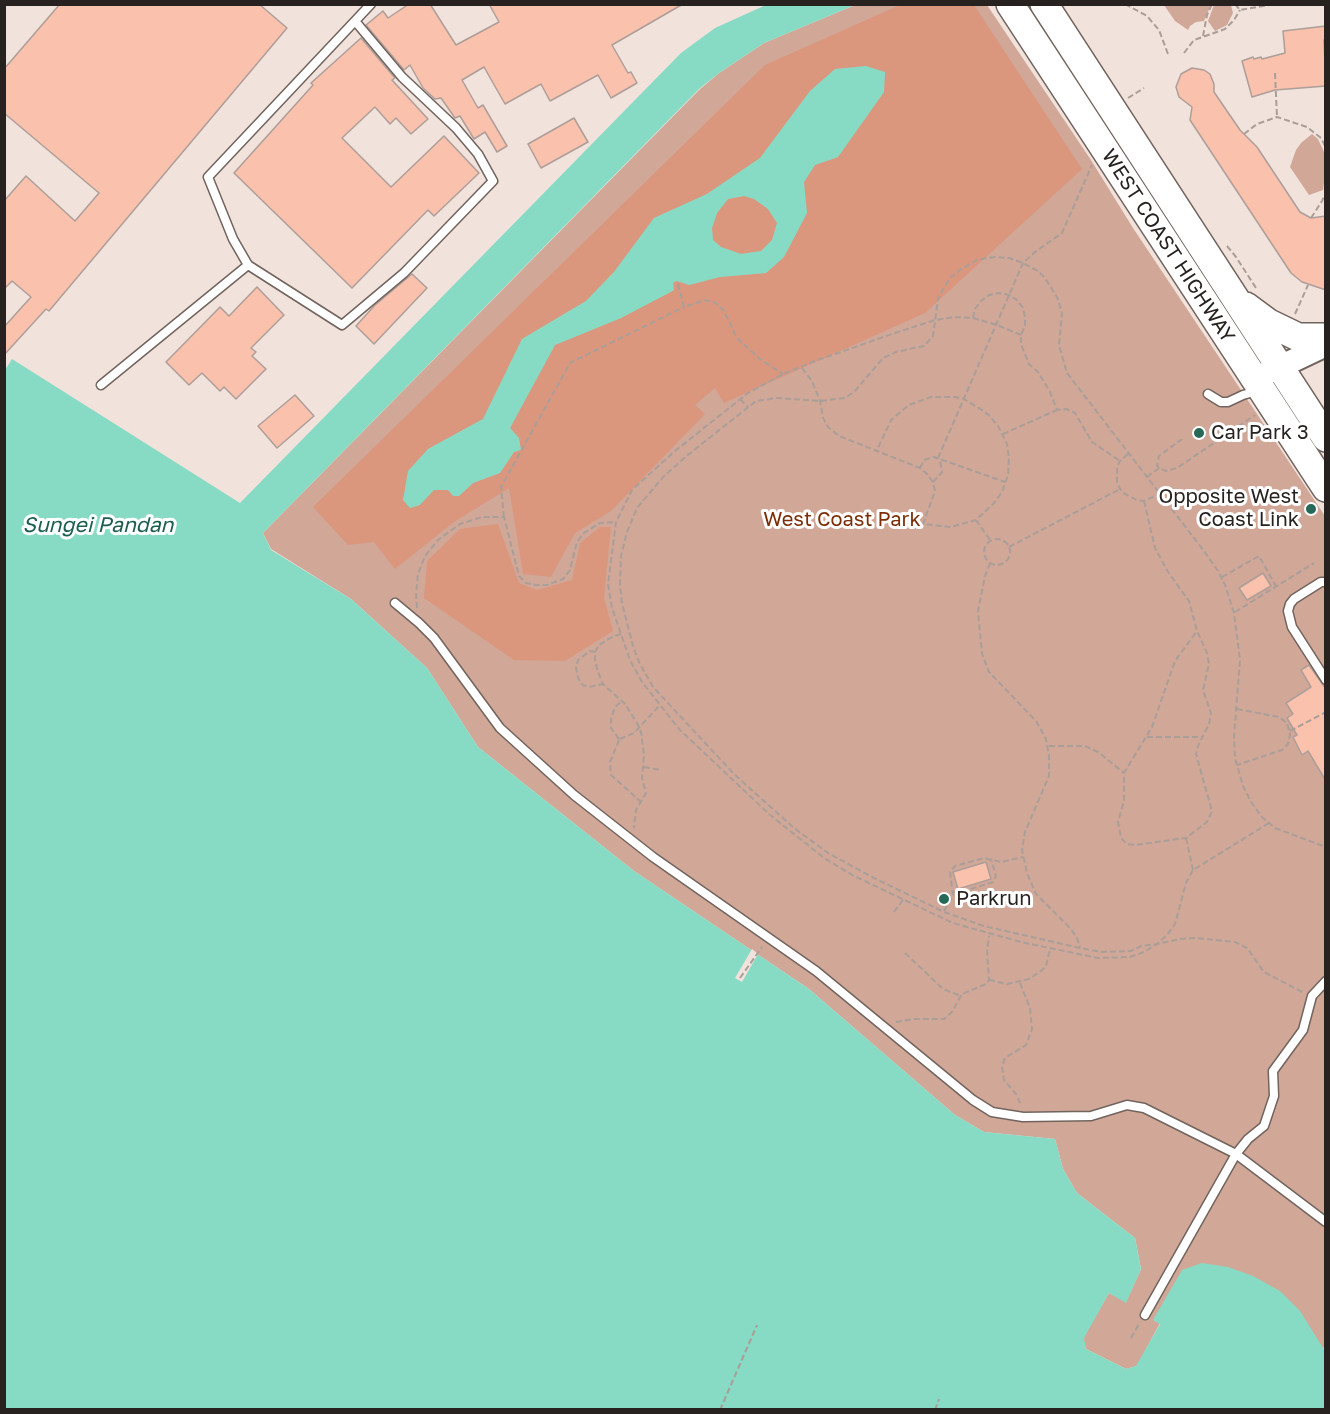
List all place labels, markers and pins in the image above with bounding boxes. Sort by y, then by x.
place label: Car Park 3 [1211,421,1309,445]
marker: Car Park 3 [1192,426,1206,440]
place label: Opposite West Coast Link [1158,485,1299,532]
marker: Opposite West Coast Link [1304,502,1318,516]
place label: Parkrun [956,887,1031,911]
marker: Parkrun [937,892,951,906]

